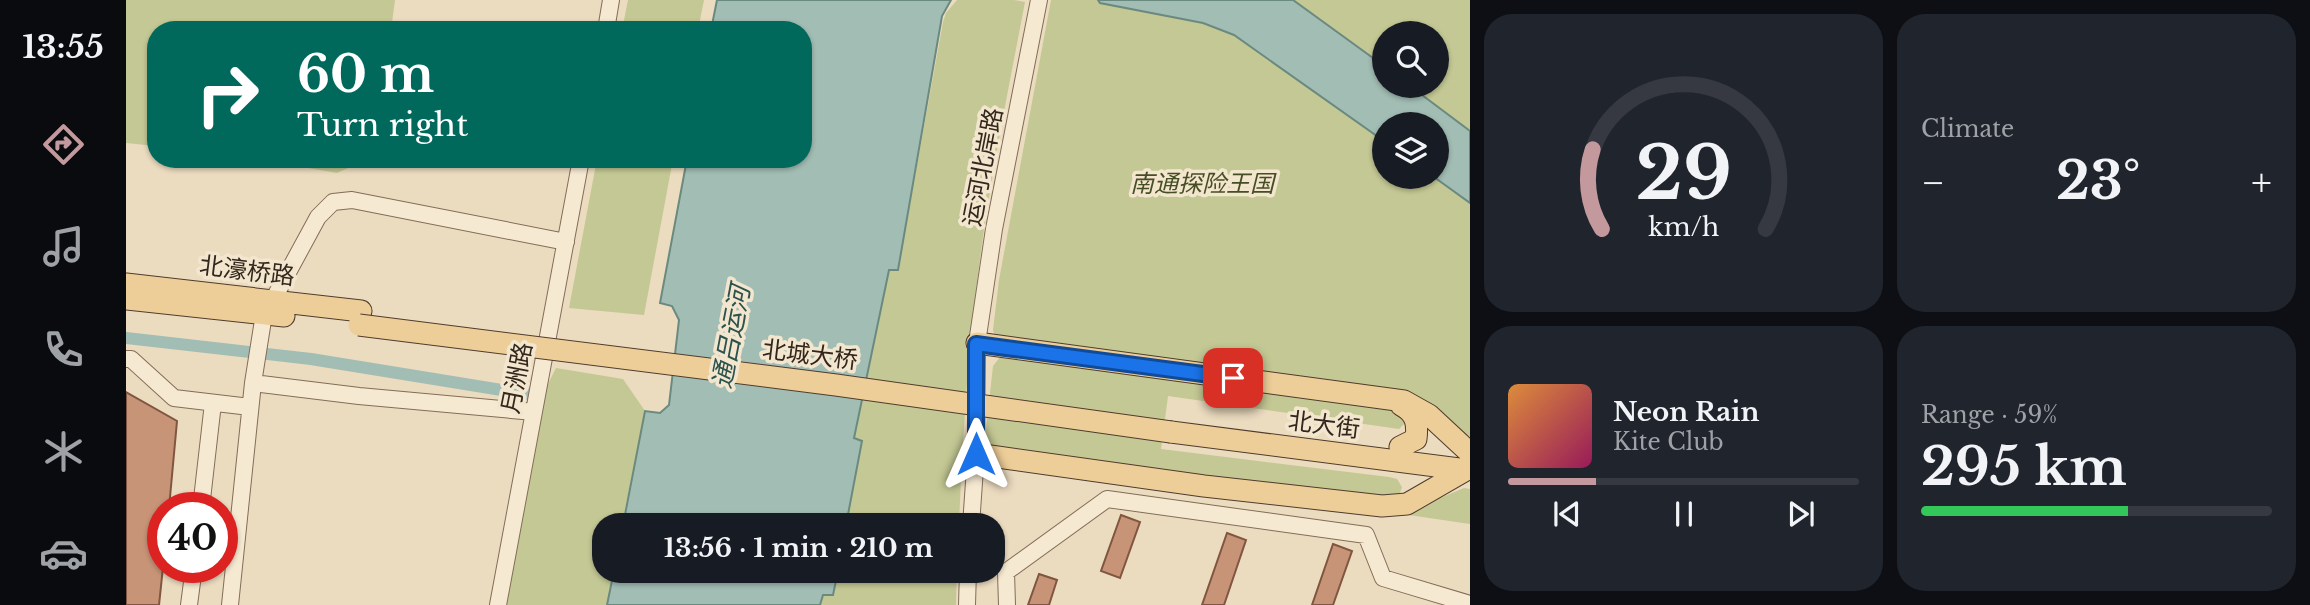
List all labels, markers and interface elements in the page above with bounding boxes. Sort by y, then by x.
map controls [1372,21,1449,189]
button: search [1372,21,1449,98]
text: 13:55 [22,27,104,67]
text: 60 m [297,44,434,105]
icon: right [182,49,273,140]
text: Turn right [297,105,468,145]
street label: 运河北岸路 [957,105,1008,229]
button: layers [1372,112,1449,189]
text: Climate [1921,115,2014,143]
icon: directions [39,120,88,169]
text: 29 [1635,128,1732,219]
text: 23° [2056,149,2140,213]
text: − [1921,159,1945,206]
text: + [2251,159,2272,206]
park label: 南通探险王国 [1130,169,1277,198]
text: km/h [1648,212,1719,243]
icon: music [39,222,88,271]
street label: 北濠桥路 [198,250,296,291]
water label: 通吕运河 [705,278,758,391]
icon: phone [39,325,88,374]
street label: 北城大桥 [761,334,859,375]
street label: 月洲路 [495,340,538,416]
pin [1203,348,1263,408]
icon: arrive [1214,359,1252,397]
text: Neon Rain [1613,396,1759,428]
text: Range · 59% [1921,401,2058,429]
street label: 北大街 [1287,406,1362,443]
position arrow [939,417,1013,491]
icon: climate [39,427,88,476]
text: Kite Club [1613,428,1724,456]
text: 295 km [1921,435,2127,499]
speed limit sign: 40 [147,492,238,583]
icon: previous [1548,495,1586,533]
icon: pause [1665,495,1703,533]
icon: next [1782,495,1820,533]
icon: car [39,529,88,578]
text: 13:56 · 1 min · 210 m [664,532,933,564]

